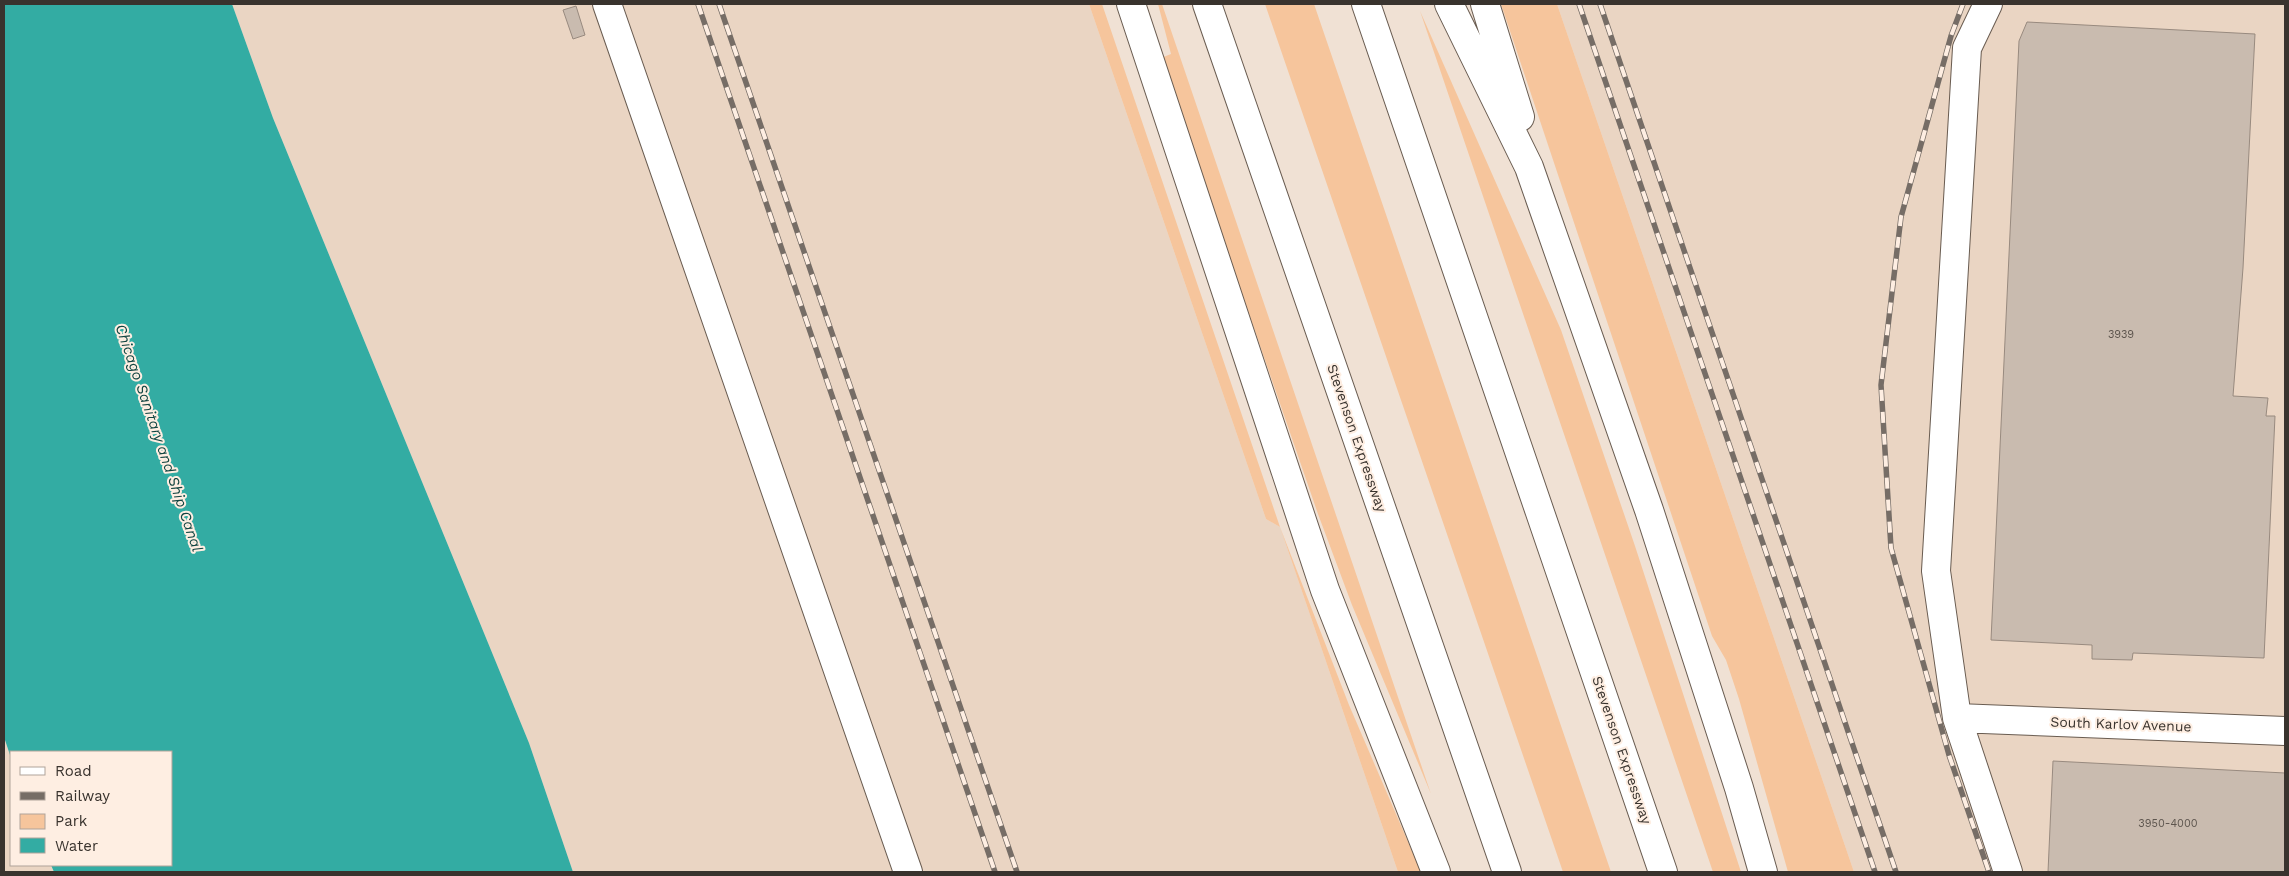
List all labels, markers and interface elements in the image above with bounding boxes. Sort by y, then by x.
water label: Chicago Sanitary and Ship Canal [111,322,207,555]
house number: 3939 [2108,328,2134,341]
street label: Stevenson Expressway [1324,362,1390,515]
street label: Stevenson Expressway [1589,674,1655,827]
street label: South Karlov Avenue [2050,714,2192,734]
legend [10,751,172,866]
text: Road [55,762,92,780]
text: Railway [55,787,110,805]
text: Park [55,812,88,830]
house number: 3950-4000 [2138,817,2198,830]
text: Water [55,837,98,855]

